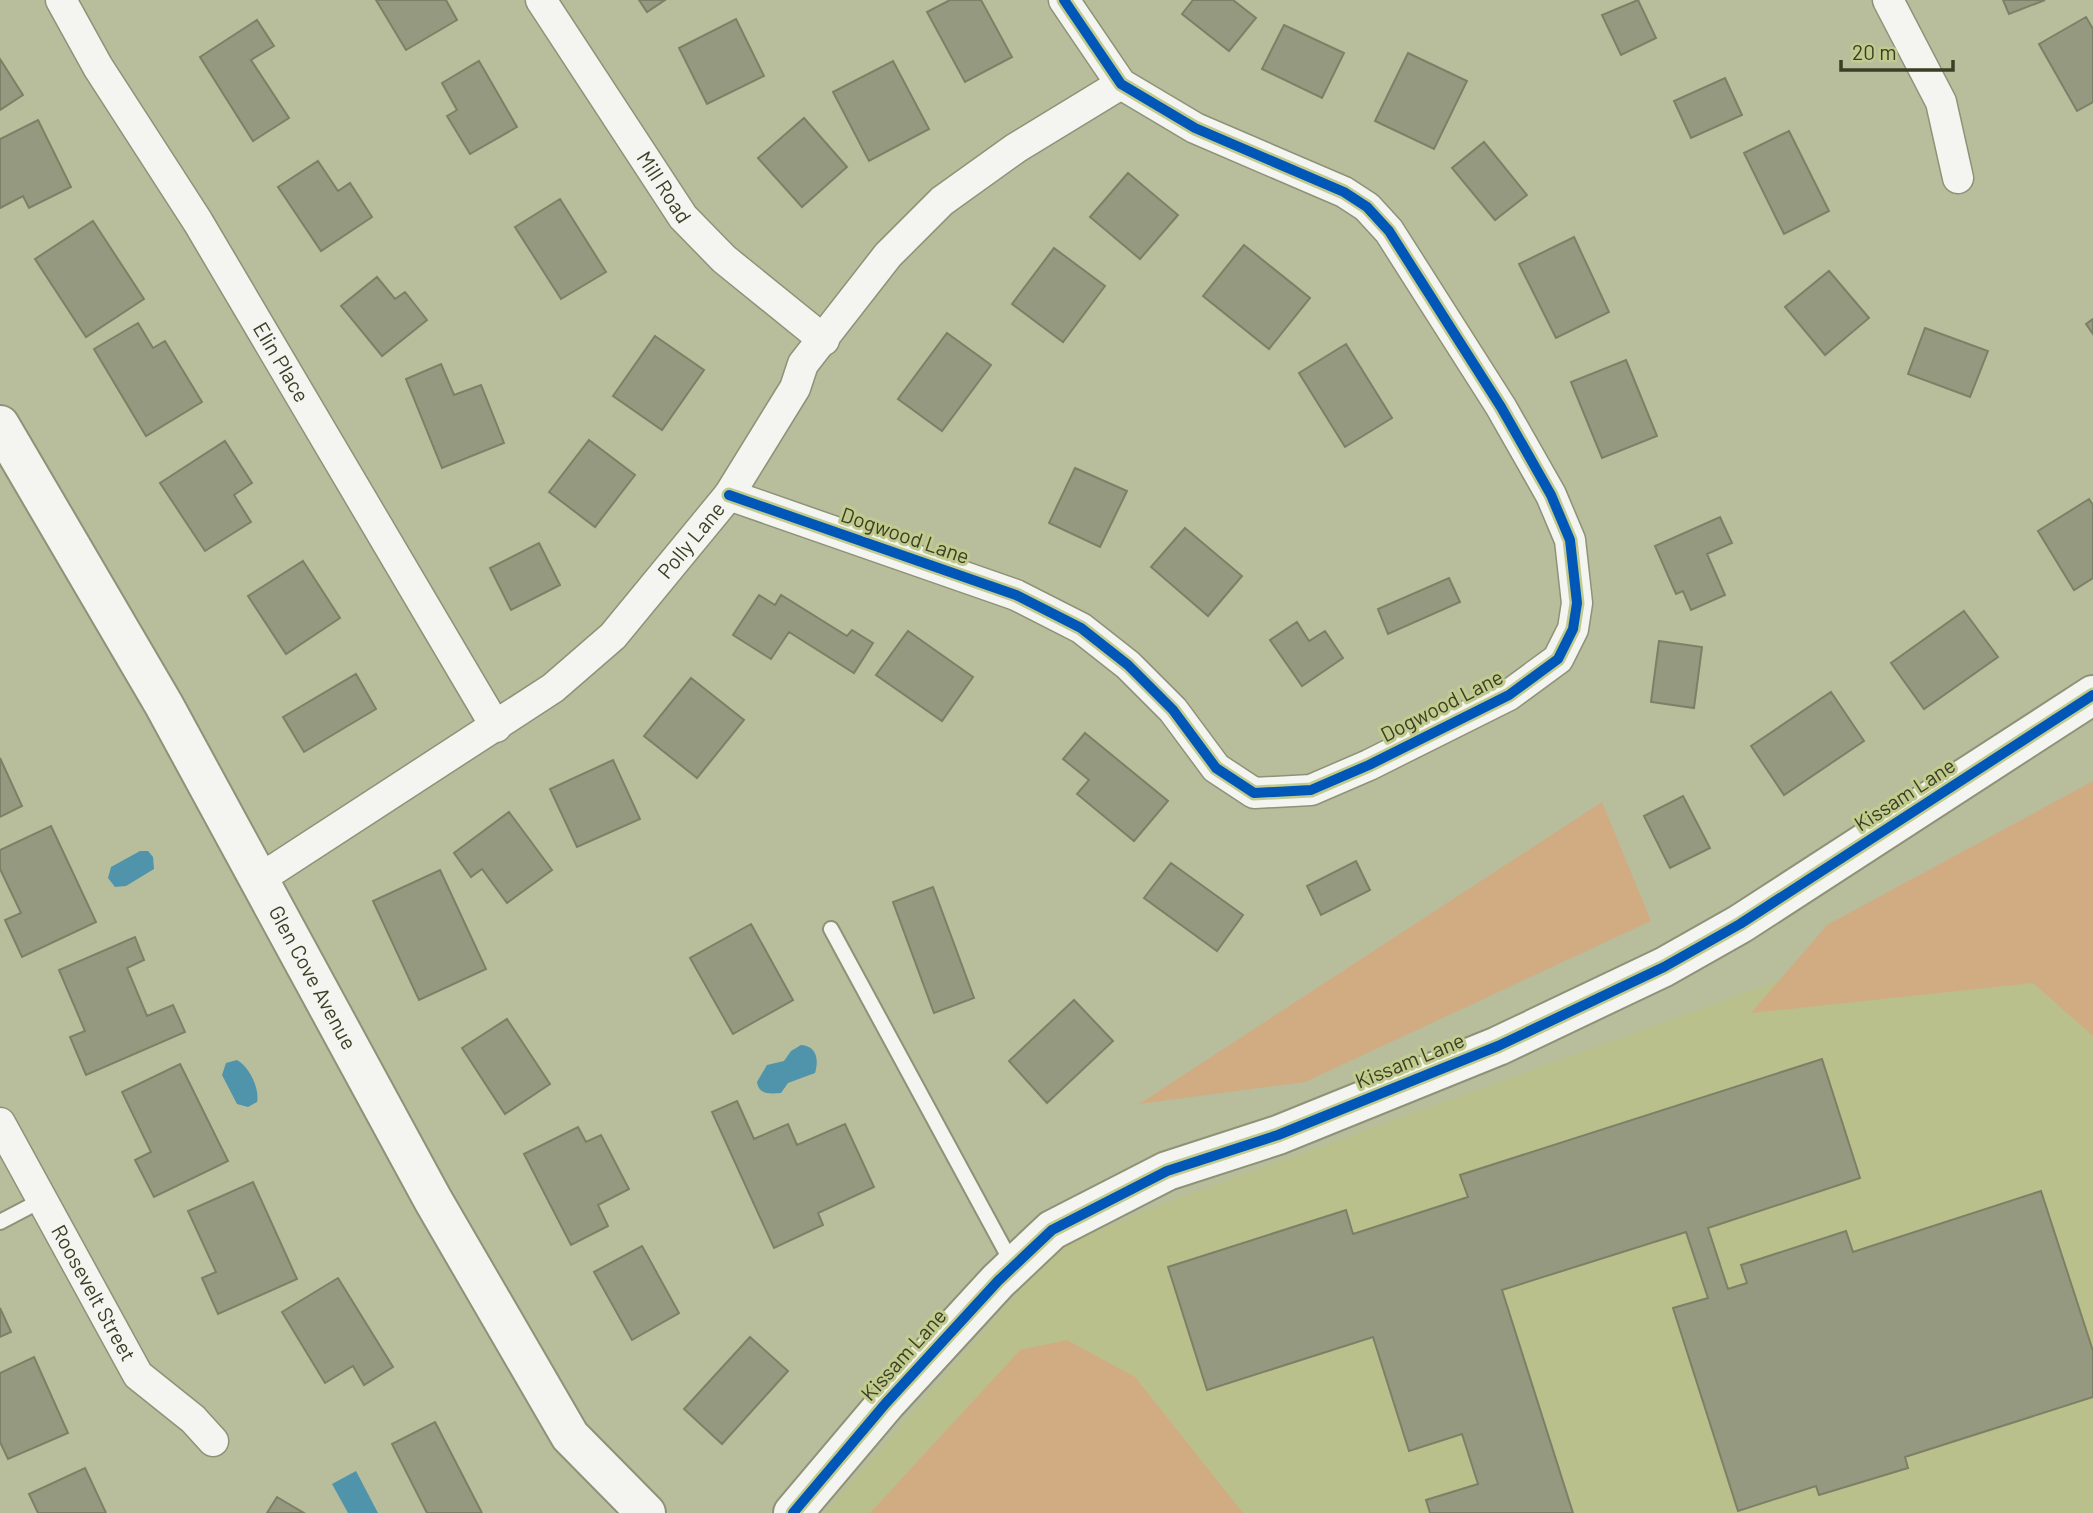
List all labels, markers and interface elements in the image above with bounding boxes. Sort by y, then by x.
scale bar [1841,28,1953,72]
text: 20 m [1852,39,1897,64]
street label: Mill Road [632,146,697,227]
street label: Elin Place [249,317,315,406]
street label: Polly Lane [651,496,729,583]
street label: Dogwood Lane [838,501,973,568]
street label: Dogwood Lane [1376,663,1507,746]
street label: Kissam Lane [1849,752,1959,836]
street label: Glen Cove Avenue [264,901,363,1053]
street label: Kissam Lane [1351,1026,1468,1093]
street label: Roosevelt Street [47,1220,142,1365]
street label: Kissam Lane [855,1303,951,1405]

